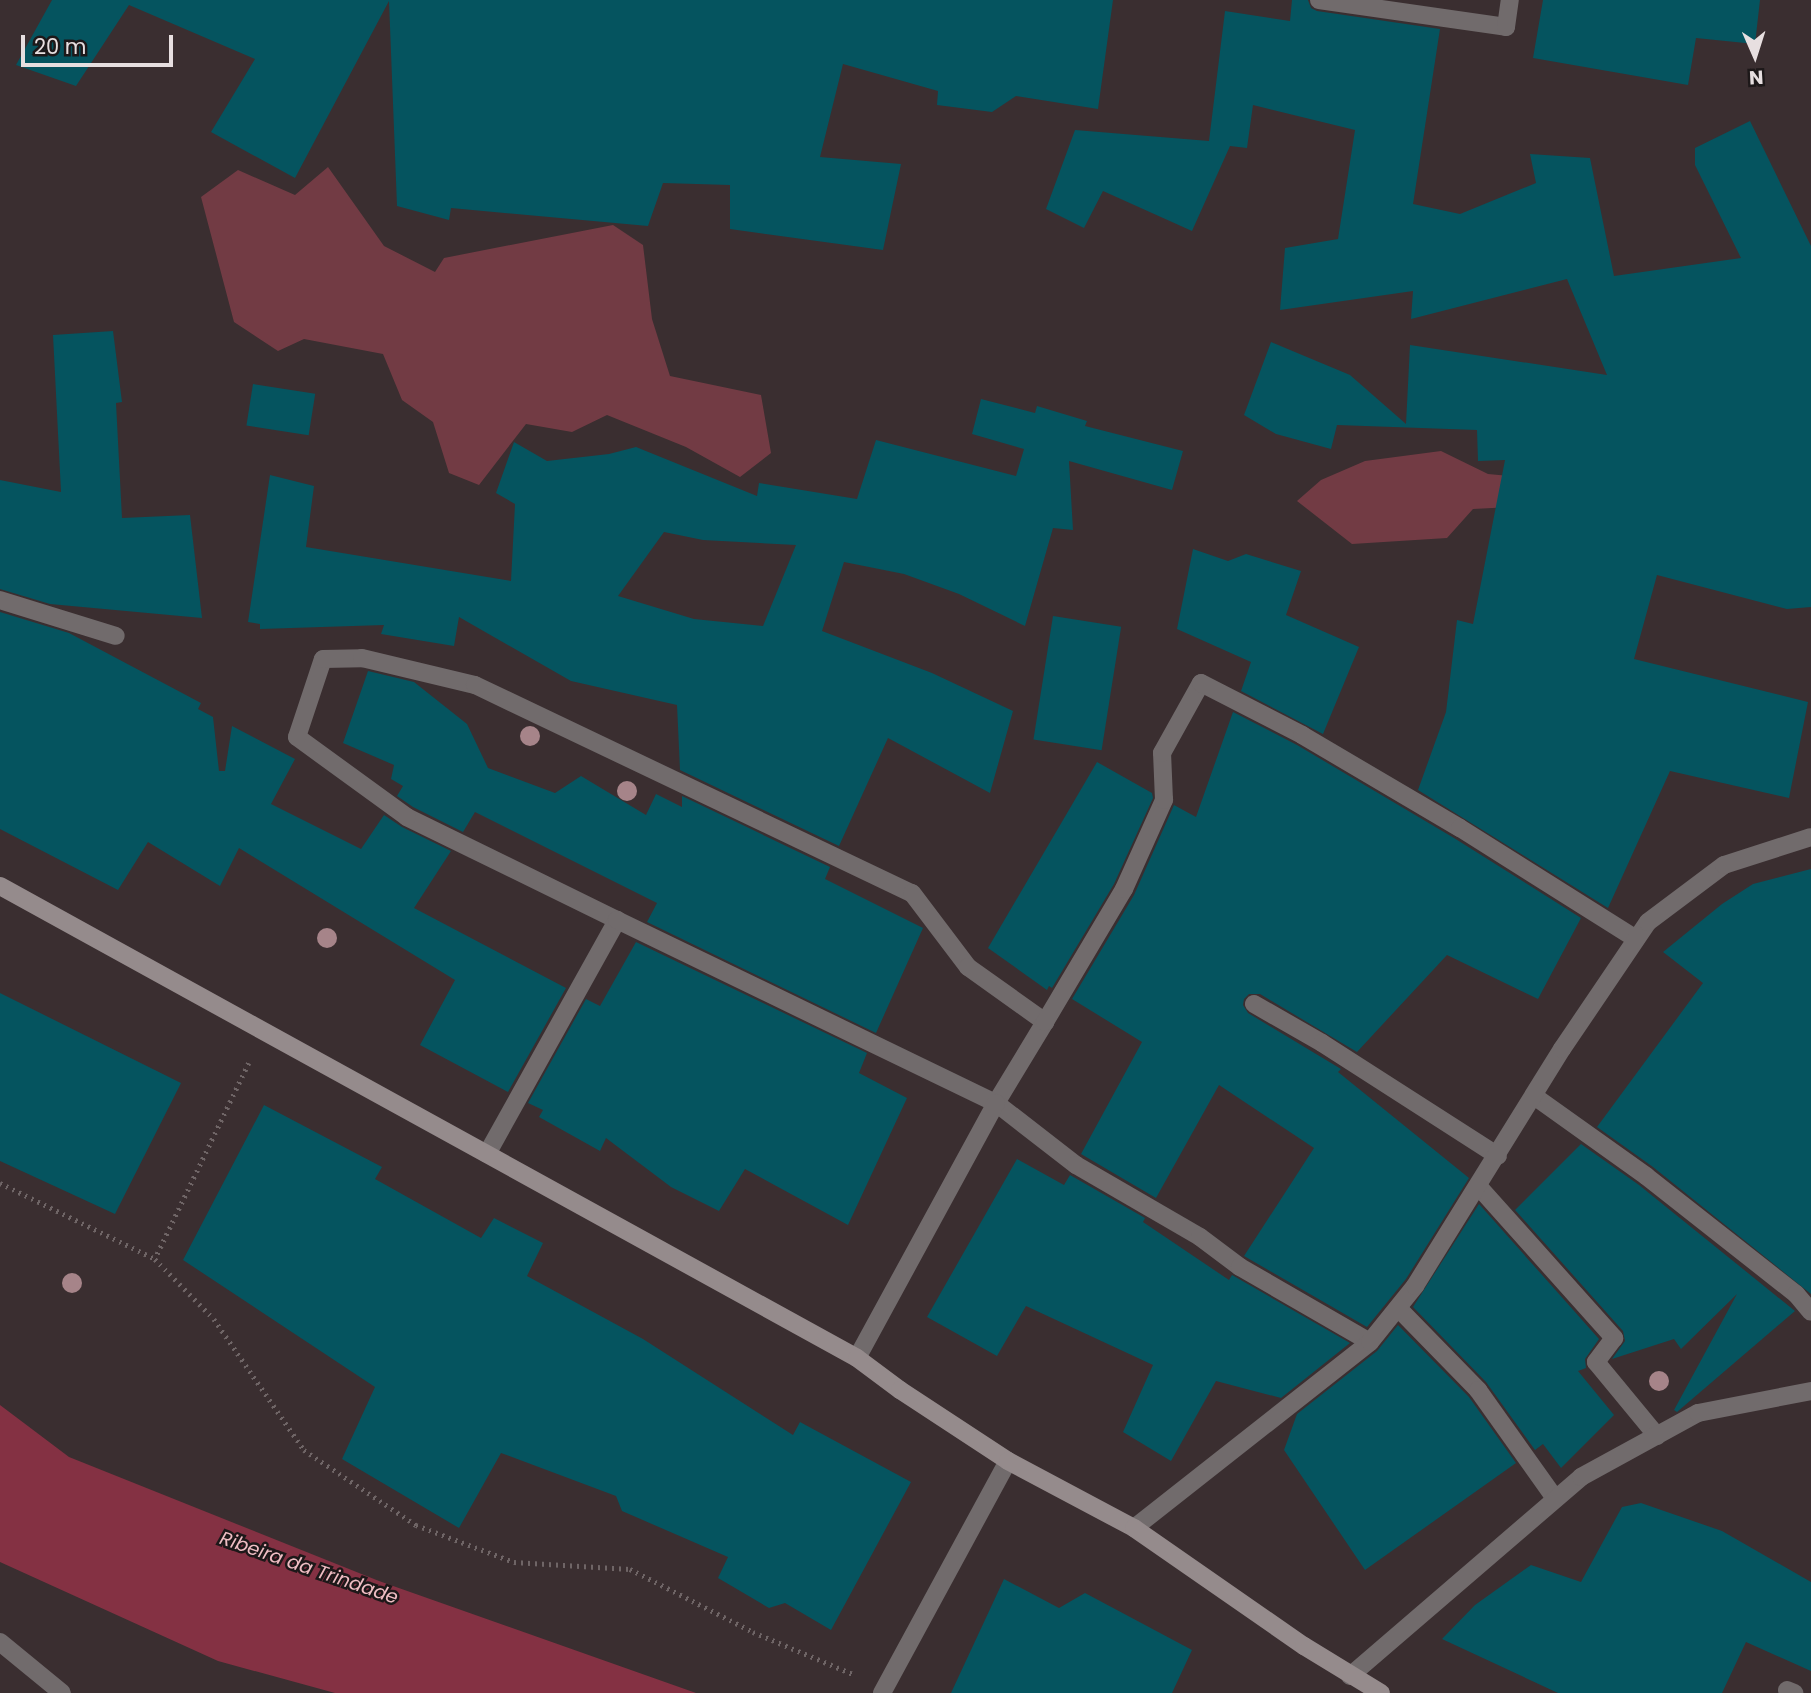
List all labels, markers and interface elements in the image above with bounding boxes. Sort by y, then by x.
scale bar [24,21,177,65]
north arrow [1720,21,1790,91]
text: 20 m [34,32,87,61]
text: N [1748,64,1764,91]
water label: Ribeira da Trindade [217,1527,401,1609]

